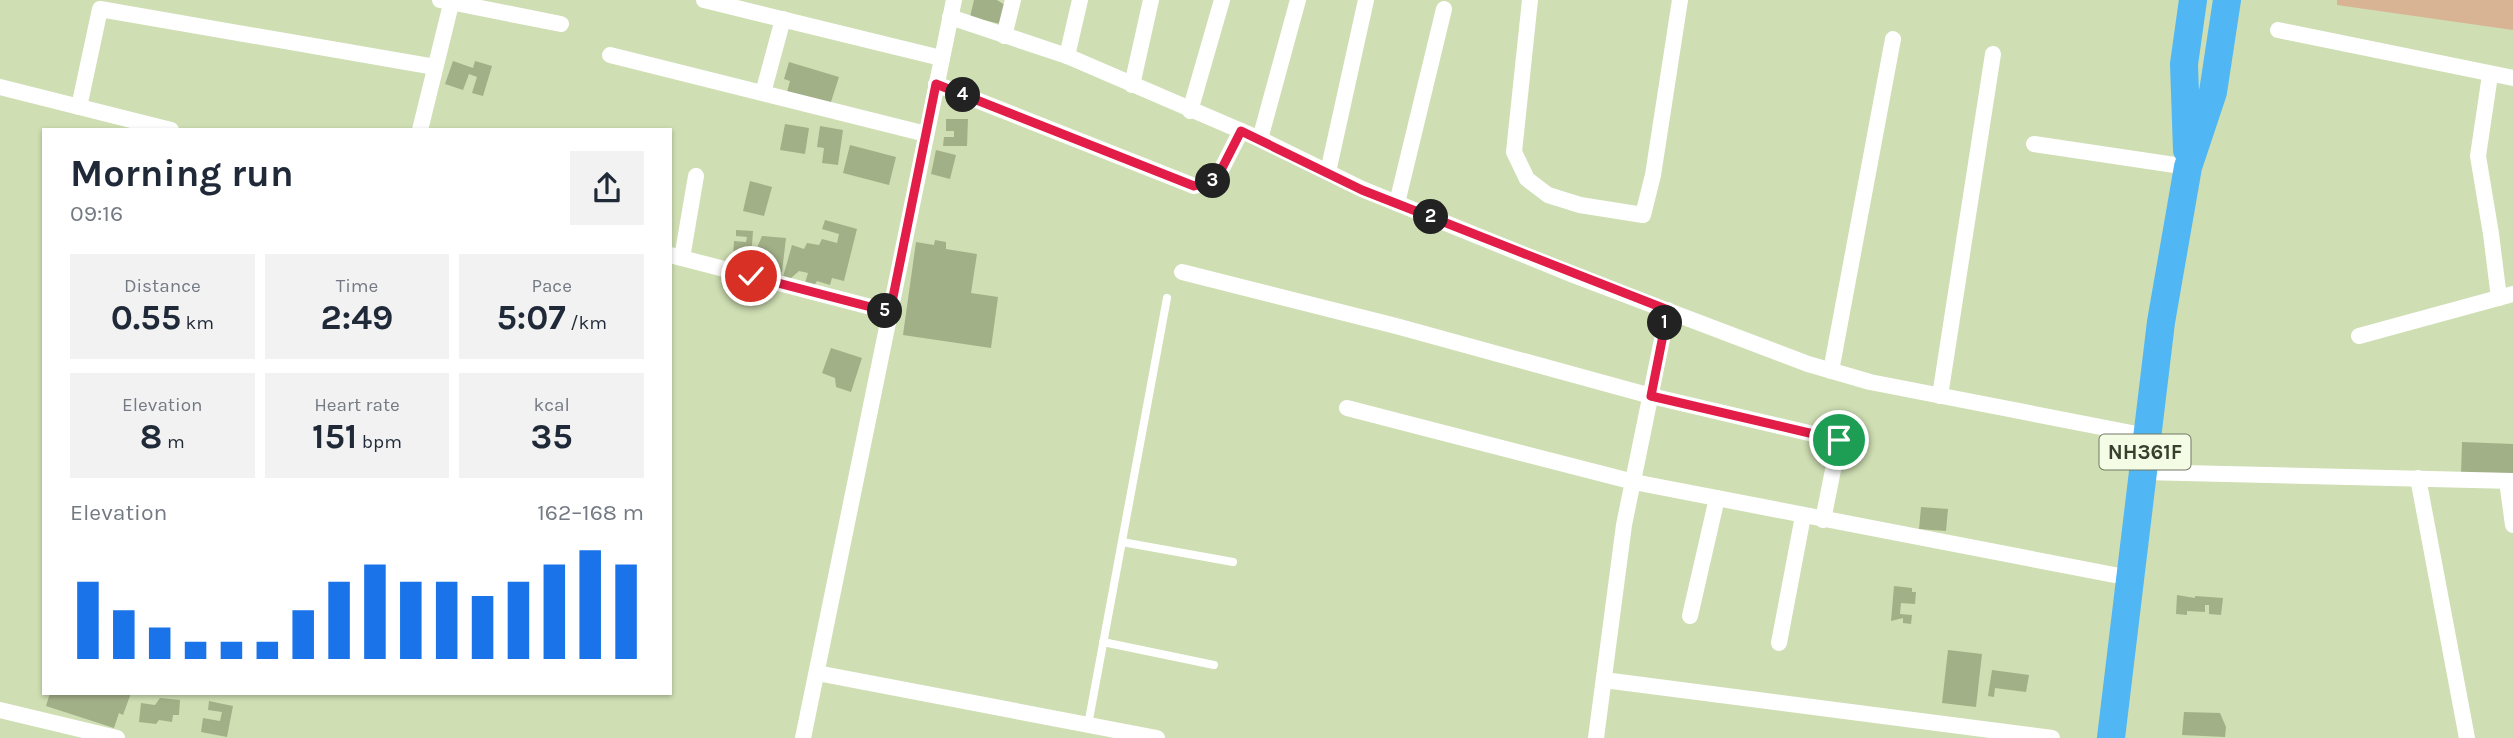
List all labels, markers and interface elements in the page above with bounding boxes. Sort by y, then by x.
pin: 4 [946,78,981,112]
text: 4 [957,83,968,105]
text: Morning run [70,151,294,196]
button: share [570,151,644,225]
pin: 3 [1196,164,1230,198]
text: 3 [1207,169,1218,191]
text: 09:16 [70,200,123,227]
pin: 2 [1414,200,1448,234]
text: 2 [1425,205,1436,227]
pin [721,246,781,306]
icon: check [732,257,770,295]
text: Distance [124,275,201,297]
text: Time [336,275,378,297]
text: Pace [531,275,572,297]
pin: 5 [868,294,903,328]
text: 0.55 [111,297,181,338]
text: 2:49 [321,297,393,338]
text: 5:07 [496,297,566,338]
text: 5 [879,299,890,321]
pin: 1 [1648,306,1682,340]
text: 1 [1661,311,1668,333]
text: km [181,312,214,334]
text: /km [566,312,607,334]
text: Elevation [122,394,203,416]
text: Heart rate [314,394,400,416]
text: kcal [534,394,570,416]
pin [1809,410,1869,470]
text: 8 [140,416,163,457]
text: 151 [312,416,357,457]
text: 35 [531,416,573,457]
icon: arrive [1820,421,1858,459]
text: m [163,431,185,453]
text: bpm [357,431,402,453]
road number: NH361F [2100,434,2190,470]
text: Elevation [70,499,167,526]
text: 162–168 m [537,499,644,526]

